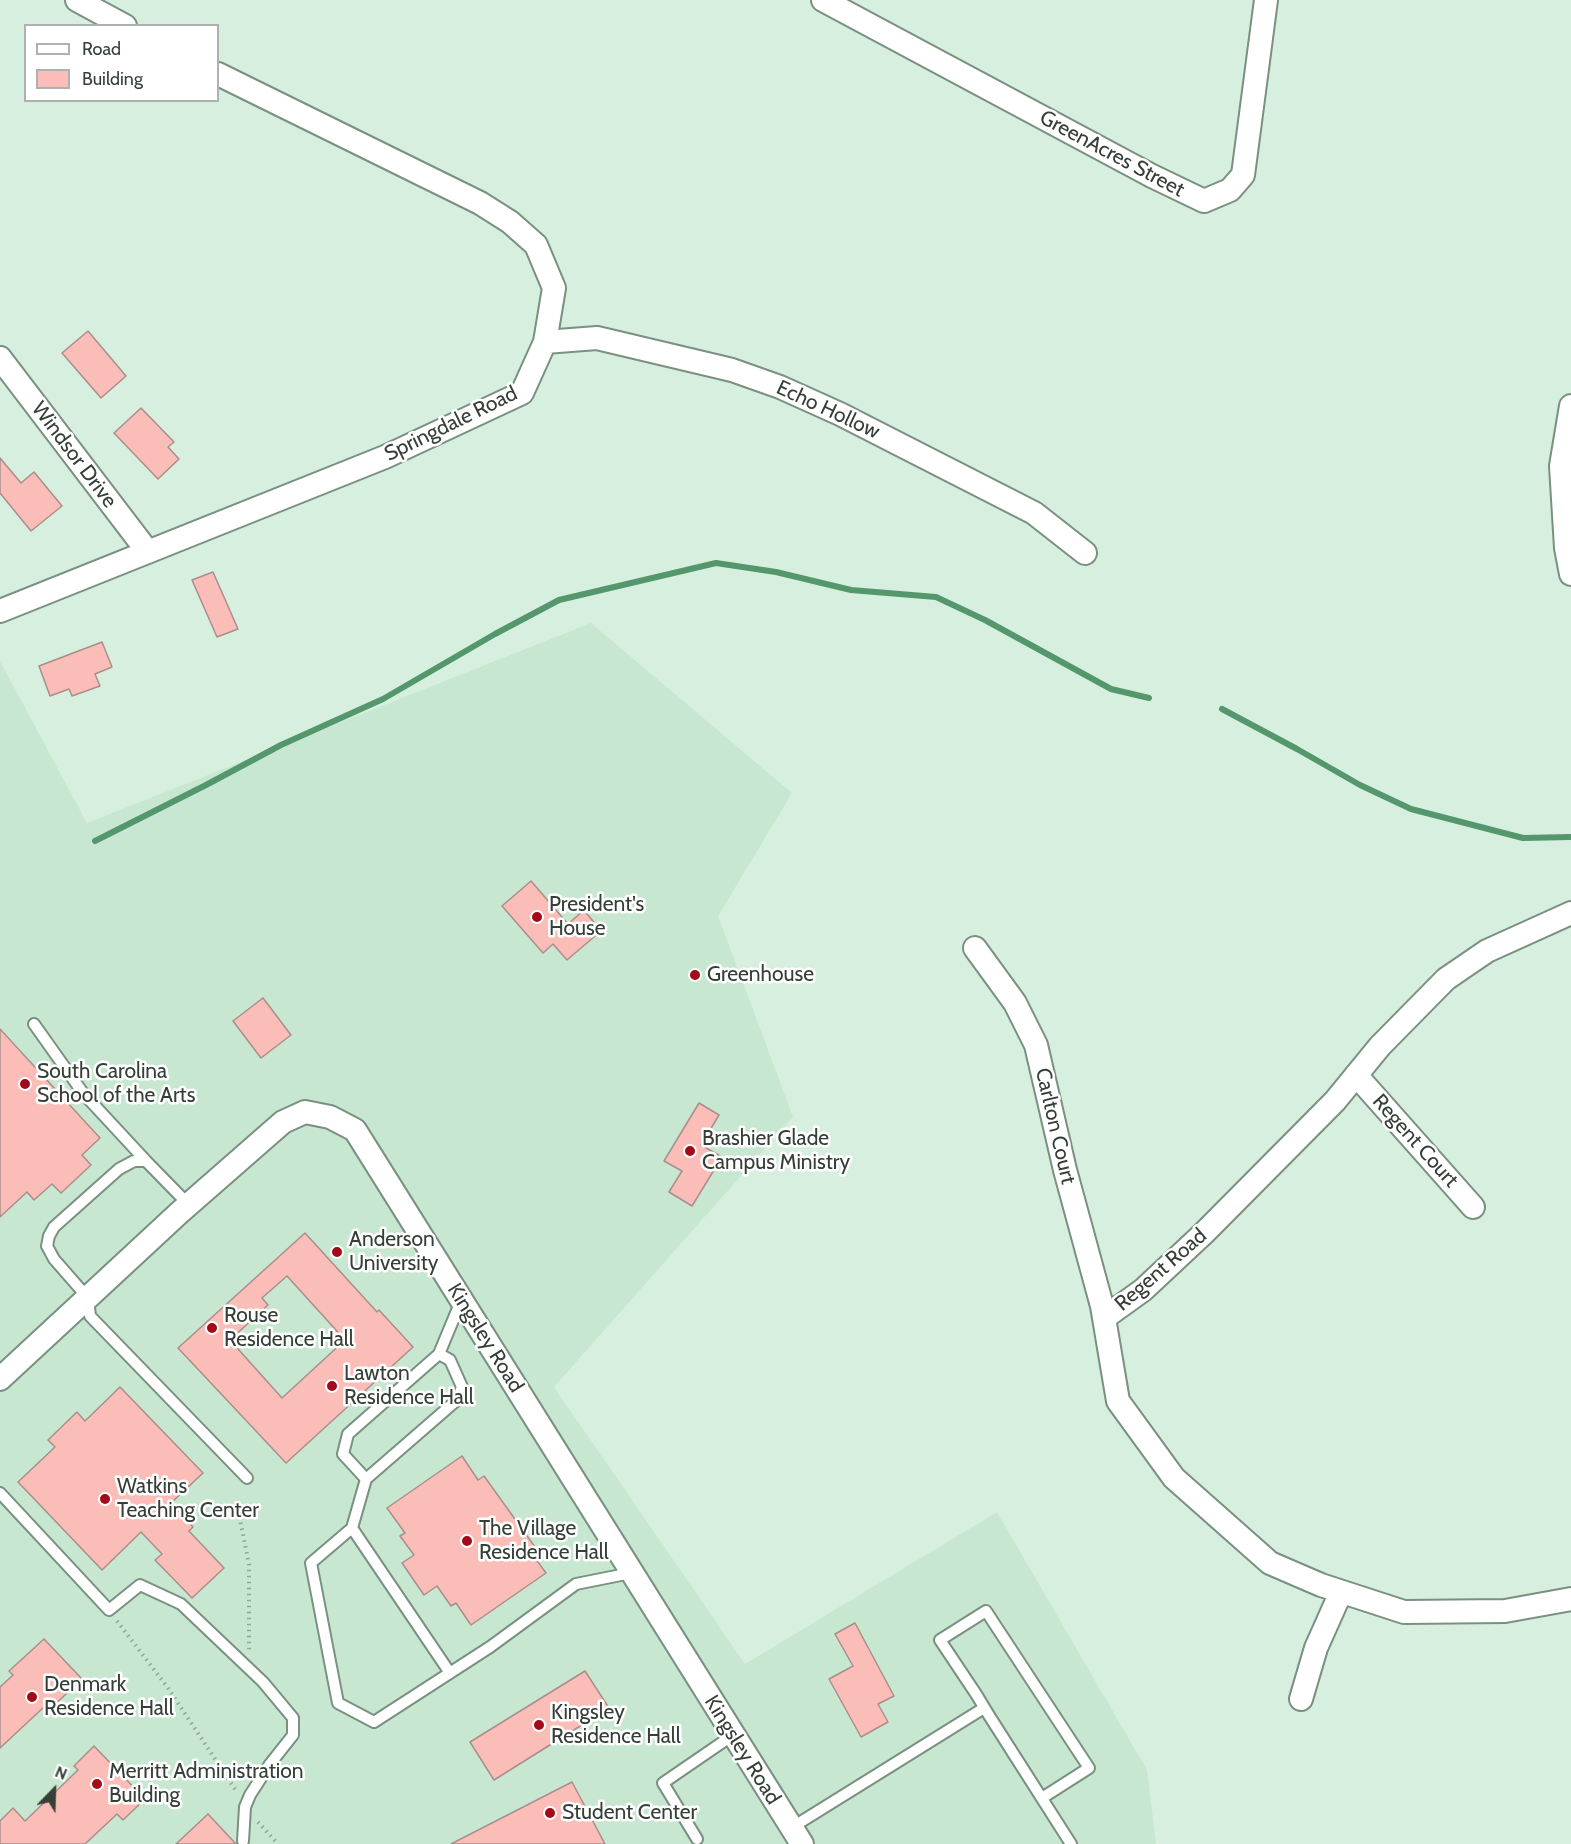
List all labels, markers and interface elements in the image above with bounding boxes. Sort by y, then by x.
legend [24,24,219,102]
text: Road [82,38,121,60]
text: Building [82,68,143,90]
street label: GreenAcres Street [1035,105,1189,203]
street label: Echo Hollow [772,375,884,445]
street label: Springdale Road [380,381,522,467]
street label: Windsor Drive [26,397,122,513]
place label: President's House [549,892,644,942]
marker: President's House [530,910,544,924]
place label: Greenhouse [707,962,814,988]
marker: Greenhouse [688,968,702,982]
place label: South Carolina School of the Arts [37,1059,195,1109]
street label: Carlton Court [1029,1065,1081,1187]
marker: South Carolina School of the Arts [18,1077,32,1091]
street label: Regent Court [1367,1089,1463,1193]
place label: Brashier Glade Campus Ministry [702,1126,850,1176]
marker: Brashier Glade Campus Ministry [683,1144,697,1158]
street label: Regent Road [1110,1223,1212,1317]
place label: Anderson University [349,1227,438,1277]
marker: Anderson University [330,1245,344,1259]
street label: Kingsley Road [441,1279,529,1397]
place label: Rouse Residence Hall [224,1303,354,1353]
marker: Rouse Residence Hall [205,1321,219,1335]
place label: Lawton Residence Hall [344,1361,474,1411]
marker: Lawton Residence Hall [325,1379,339,1393]
place label: Watkins Teaching Center [117,1474,259,1524]
marker: Watkins Teaching Center [98,1492,112,1506]
place label: The Village Residence Hall [479,1516,609,1566]
marker: The Village Residence Hall [460,1534,474,1548]
place label: Denmark Residence Hall [44,1672,174,1722]
marker: Denmark Residence Hall [25,1690,39,1704]
street label: Kingsley Road [698,1691,786,1809]
place label: Kingsley Residence Hall [551,1700,681,1750]
marker: Kingsley Residence Hall [532,1718,546,1732]
place label: Merritt Administration Building [109,1759,304,1809]
north arrow [24,1760,84,1820]
text: N [52,1762,70,1784]
marker: Merritt Administration Building [90,1777,104,1791]
place label: Student Center [562,1800,697,1826]
marker: Student Center [543,1806,557,1820]

